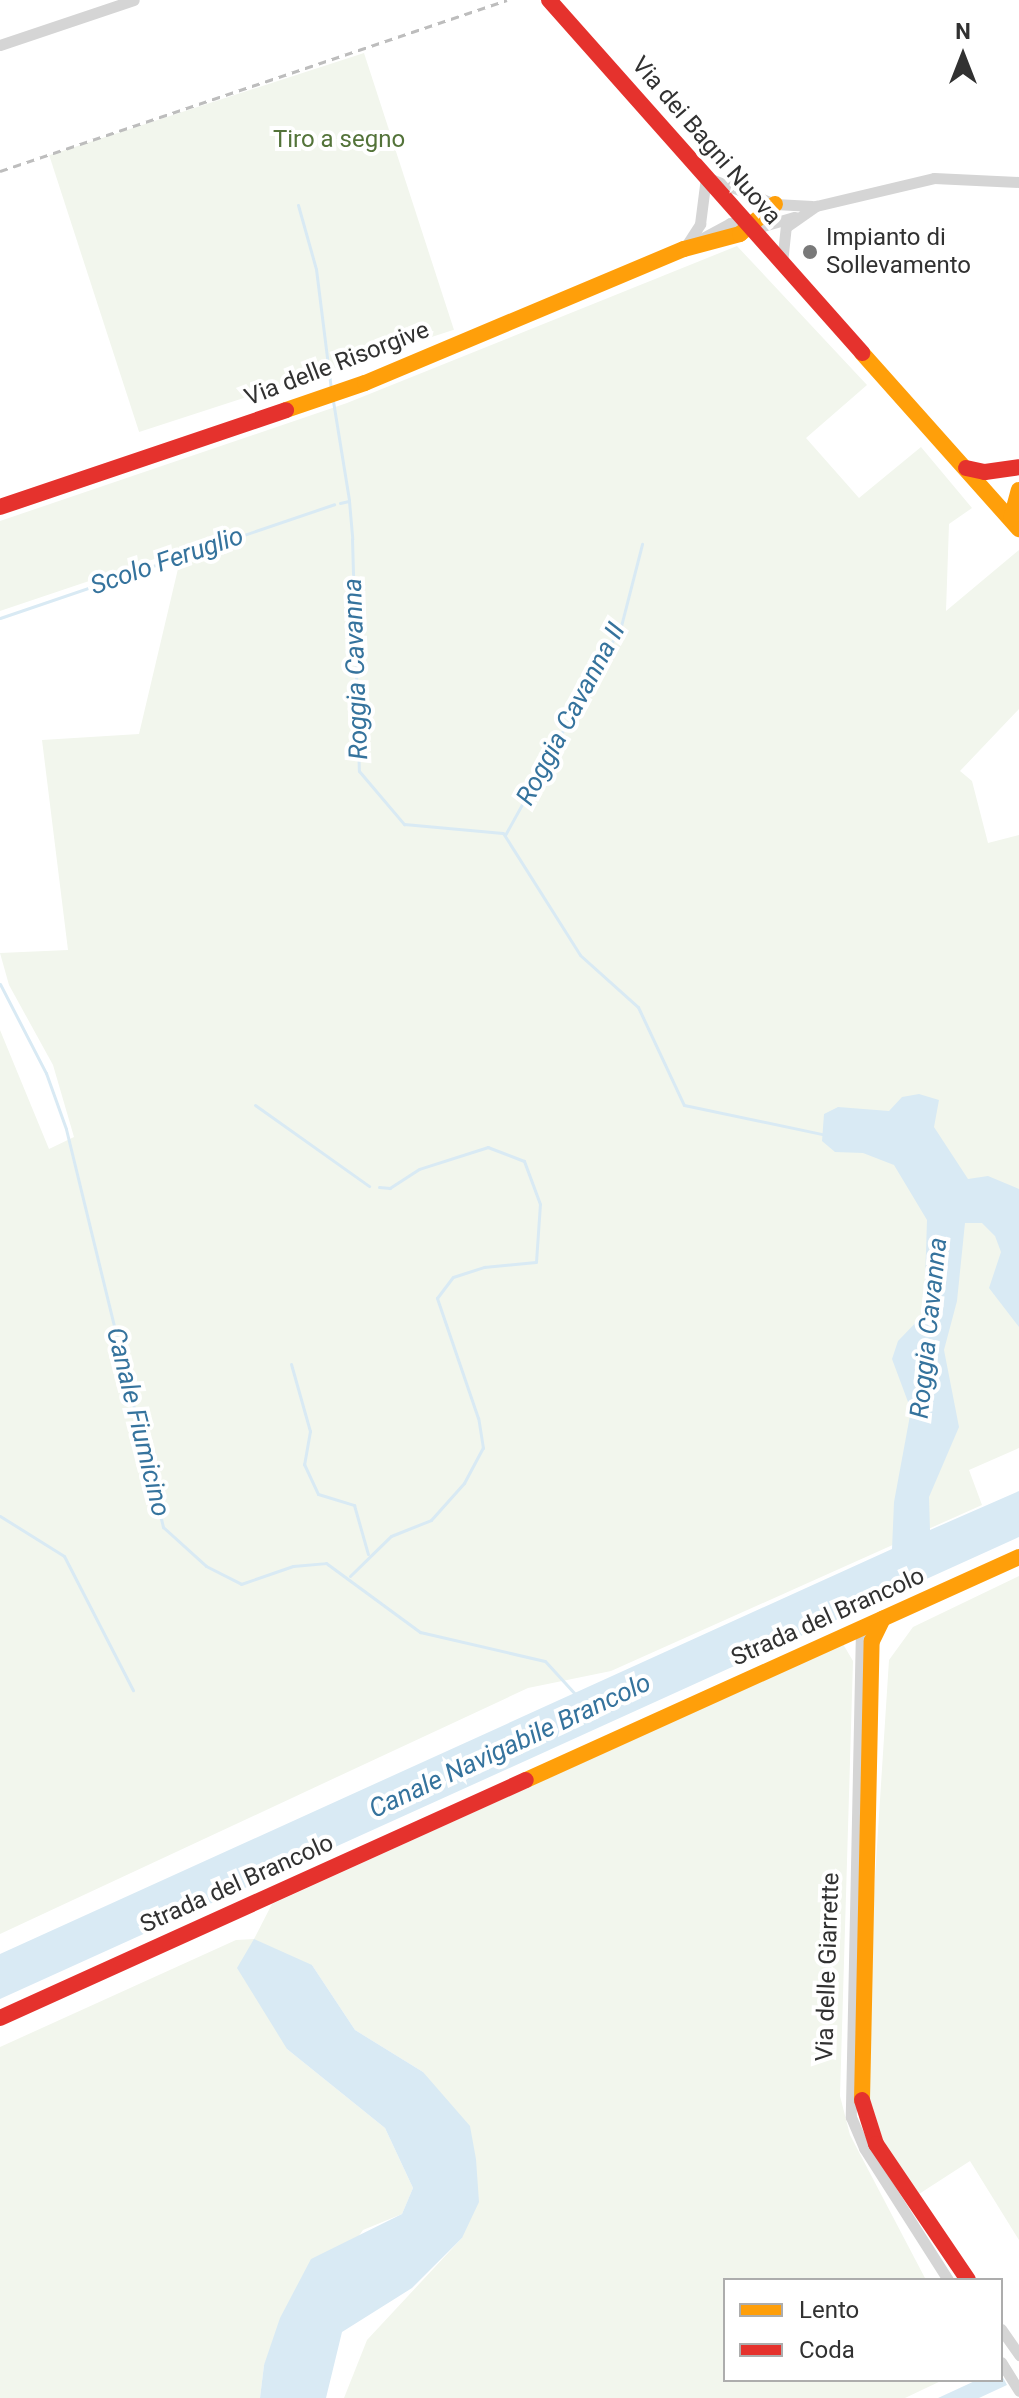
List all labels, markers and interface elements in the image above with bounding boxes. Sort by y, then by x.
north arrow [923,16,1003,96]
text: N [955,19,971,44]
street label: Via dei Bagni Nuova [625,51,787,231]
park label: Tiro a segno [273,126,405,154]
place label: Impianto di Sollevamento [826,224,971,280]
marker: Impianto di Sollevamento [801,243,819,261]
street label: Via delle Risorgive [241,316,433,412]
water label: Scolo Feruglio [86,520,248,602]
water label: Roggia Cavanna [337,578,375,760]
water label: Roggia Cavanna II [510,618,632,810]
water label: Roggia Cavanna [904,1236,954,1420]
water label: Canale Fiumicino [99,1324,177,1520]
street label: Strada del Brancolo [727,1562,929,1672]
water label: Canale Navigabile Brancolo [364,1667,656,1825]
street label: Strada del Brancolo [136,1829,338,1939]
street label: Via delle Giarrette [810,1872,846,2062]
legend [723,2278,1003,2382]
text: Lento [799,2296,859,2324]
text: Coda [799,2336,855,2364]

